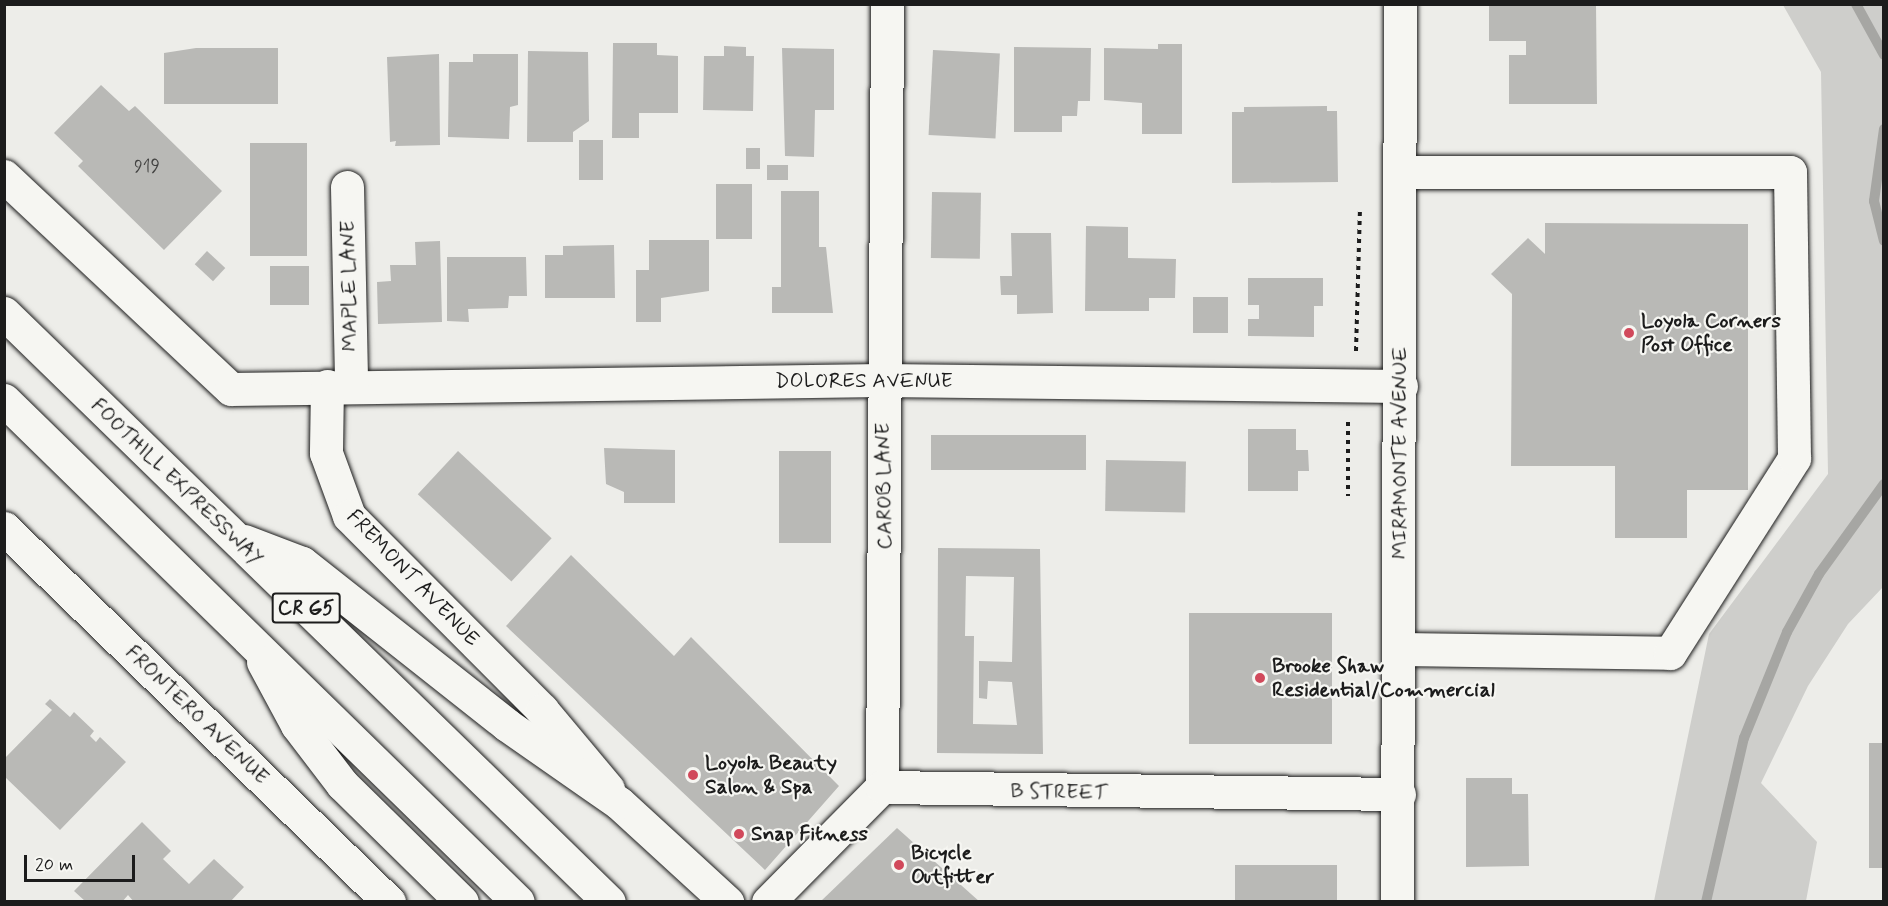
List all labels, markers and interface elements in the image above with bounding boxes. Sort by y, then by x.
house number: 919 [134,156,160,178]
street label: MAPLE LANE [335,219,363,353]
place label: Loyola Corners Post Office [1641,308,1781,358]
marker: Loyola Corners Post Office [1622,326,1636,340]
street label: MIRAMONTE AVENUE [1387,347,1413,559]
street label: DOLORES AVENUE [775,368,953,394]
street label: FOOTHILL EXPRESSWAY [84,391,270,573]
street label: CAROB LANE [870,421,898,551]
street label: FREMONT AVENUE [341,504,485,652]
road number: CR G5 [272,591,340,625]
street label: FRONTERO AVENUE [120,640,274,790]
place label: Brooke Shaw Residential/Commercial [1272,653,1495,703]
marker: Brooke Shaw Residential/Commercial [1253,671,1267,685]
place label: Loyola Beauty Salon & Spa [705,750,837,800]
marker: Loyola Beauty Salon & Spa [686,768,700,782]
street label: B STREET [1010,779,1108,805]
place label: Snap Fitness [751,821,867,847]
marker: Snap Fitness [732,827,746,841]
place label: Bicycle Outfitter [911,840,994,890]
scale bar [27,843,138,881]
text: 20 m [35,853,73,877]
marker: Bicycle Outfitter [892,858,906,872]

